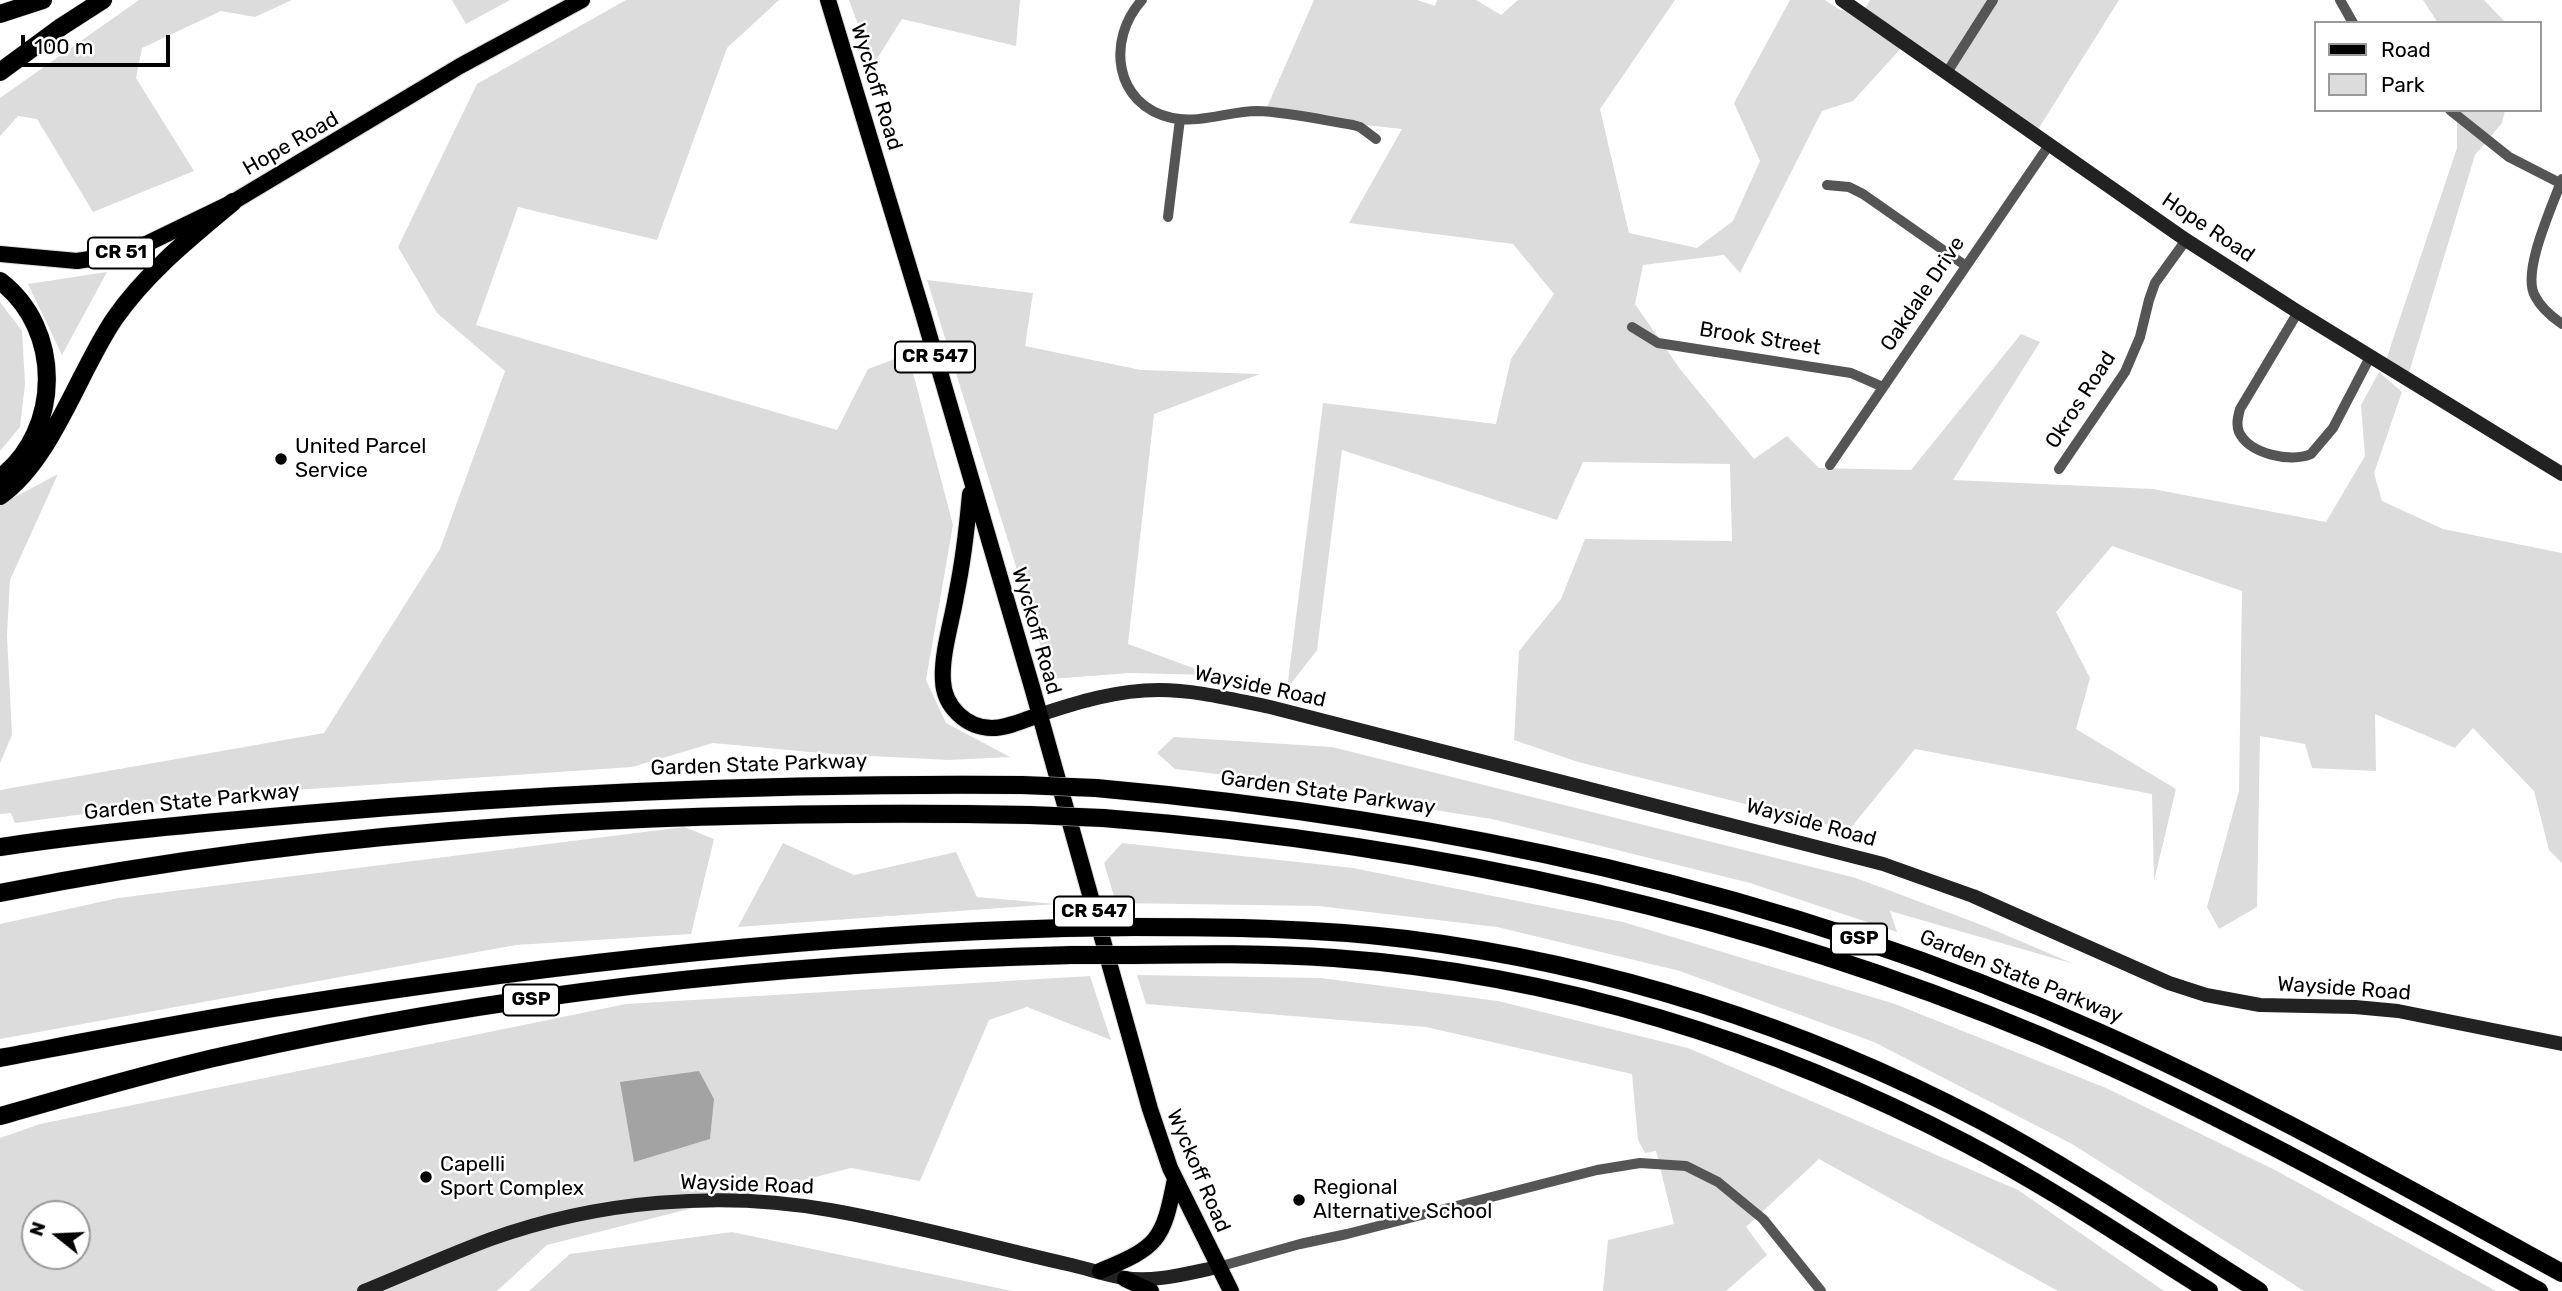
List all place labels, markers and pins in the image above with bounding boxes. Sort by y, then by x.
place label: United Parcel Service [295,434,426,484]
marker: United Parcel Service [273,451,289,467]
place label: Capelli Sport Complex [440,1152,584,1202]
marker: Capelli Sport Complex [418,1169,434,1185]
place label: Regional Alternative School [1313,1175,1492,1225]
marker: Regional Alternative School [1291,1192,1307,1208]

